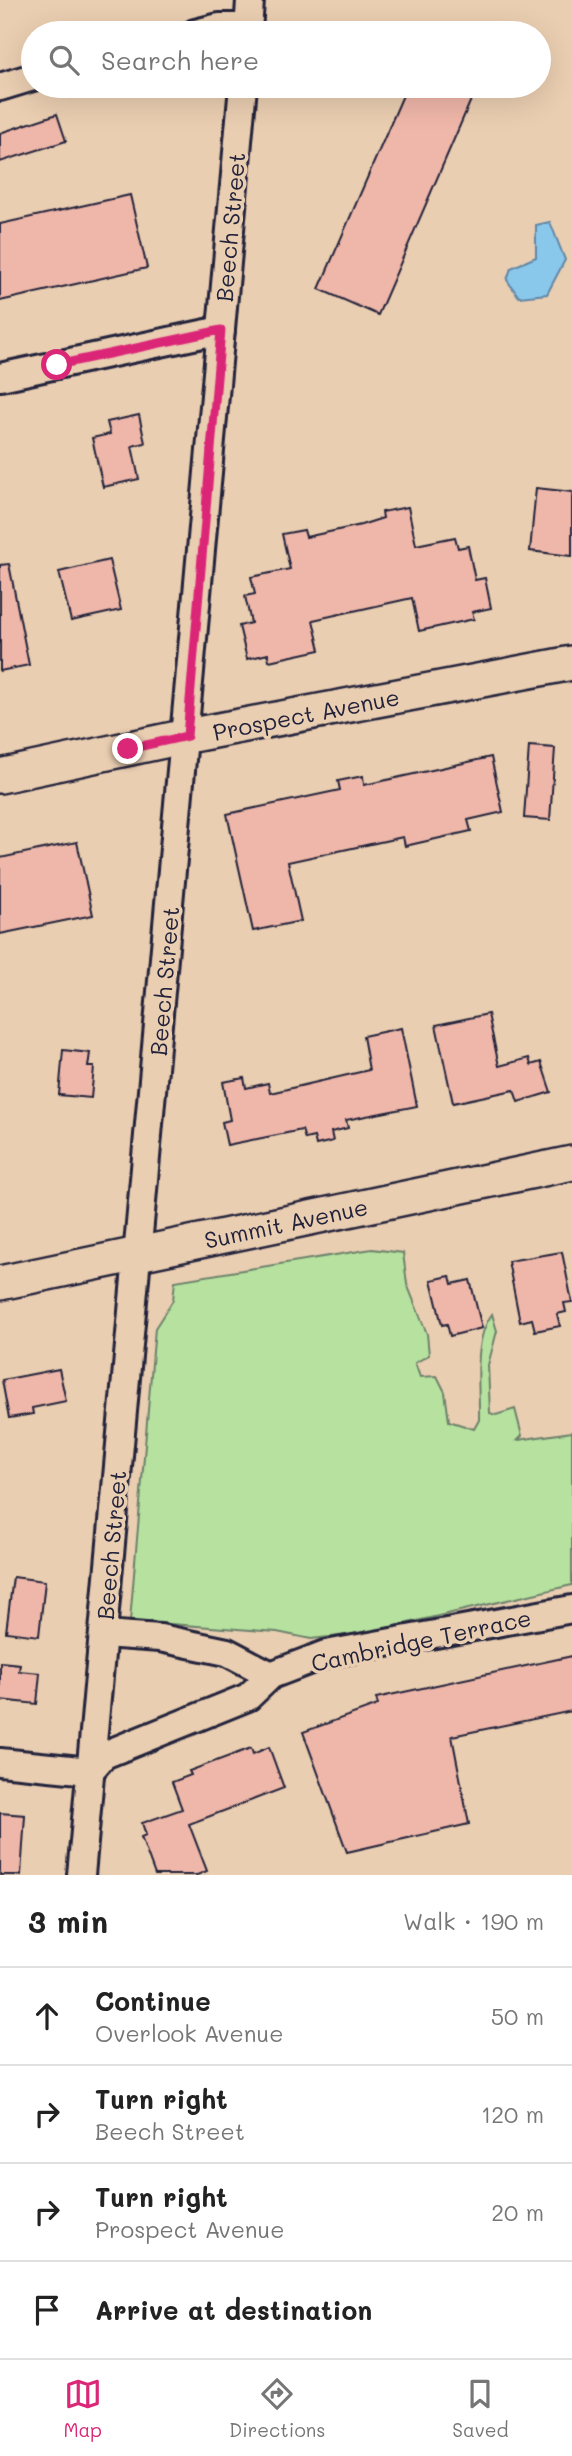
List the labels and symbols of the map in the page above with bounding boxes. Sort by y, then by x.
street label: Beech Street [209,151,251,303]
route start [41,349,72,380]
street label: Prospect Avenue [210,681,402,747]
route end [112,733,143,764]
street label: Beech Street [143,905,185,1057]
street label: Summit Avenue [202,1191,370,1255]
street label: Beech Street [90,1469,132,1621]
street label: Cambridge Terrace [308,1602,534,1678]

